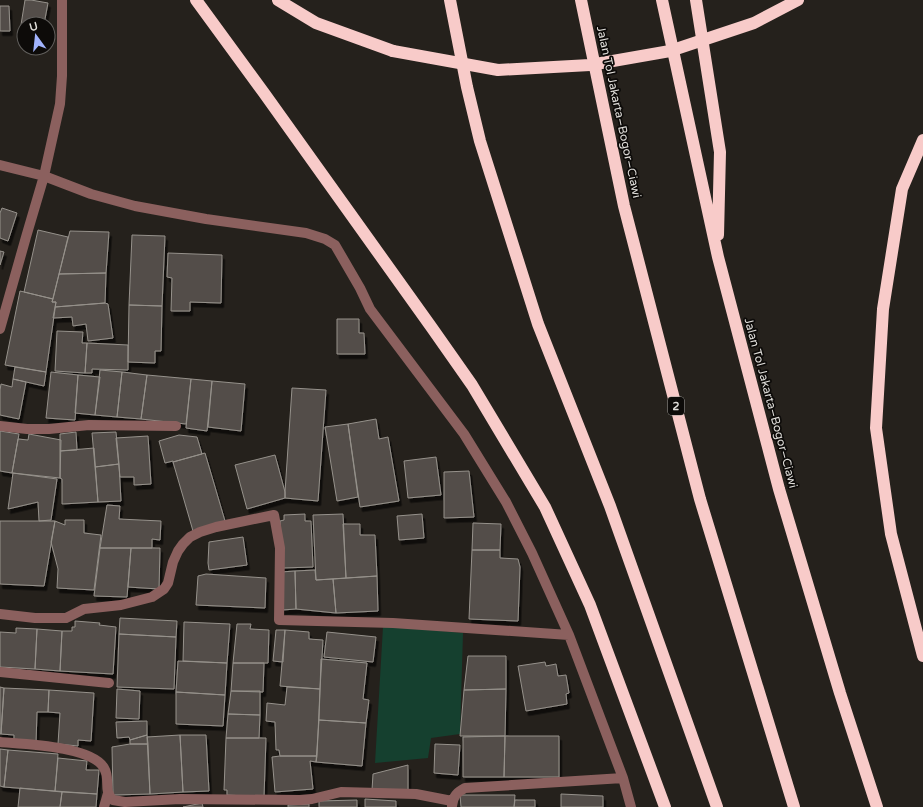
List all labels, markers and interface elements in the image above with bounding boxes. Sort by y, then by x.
north arrow [16,16,56,56]
text: U [28,19,39,34]
street label: Jalan Tol Jakarta–Bogor–Ciawi [594,25,644,199]
street label: Jalan Tol Jakarta–Bogor–Ciawi [741,316,801,490]
road number: 2 [668,397,684,415]

